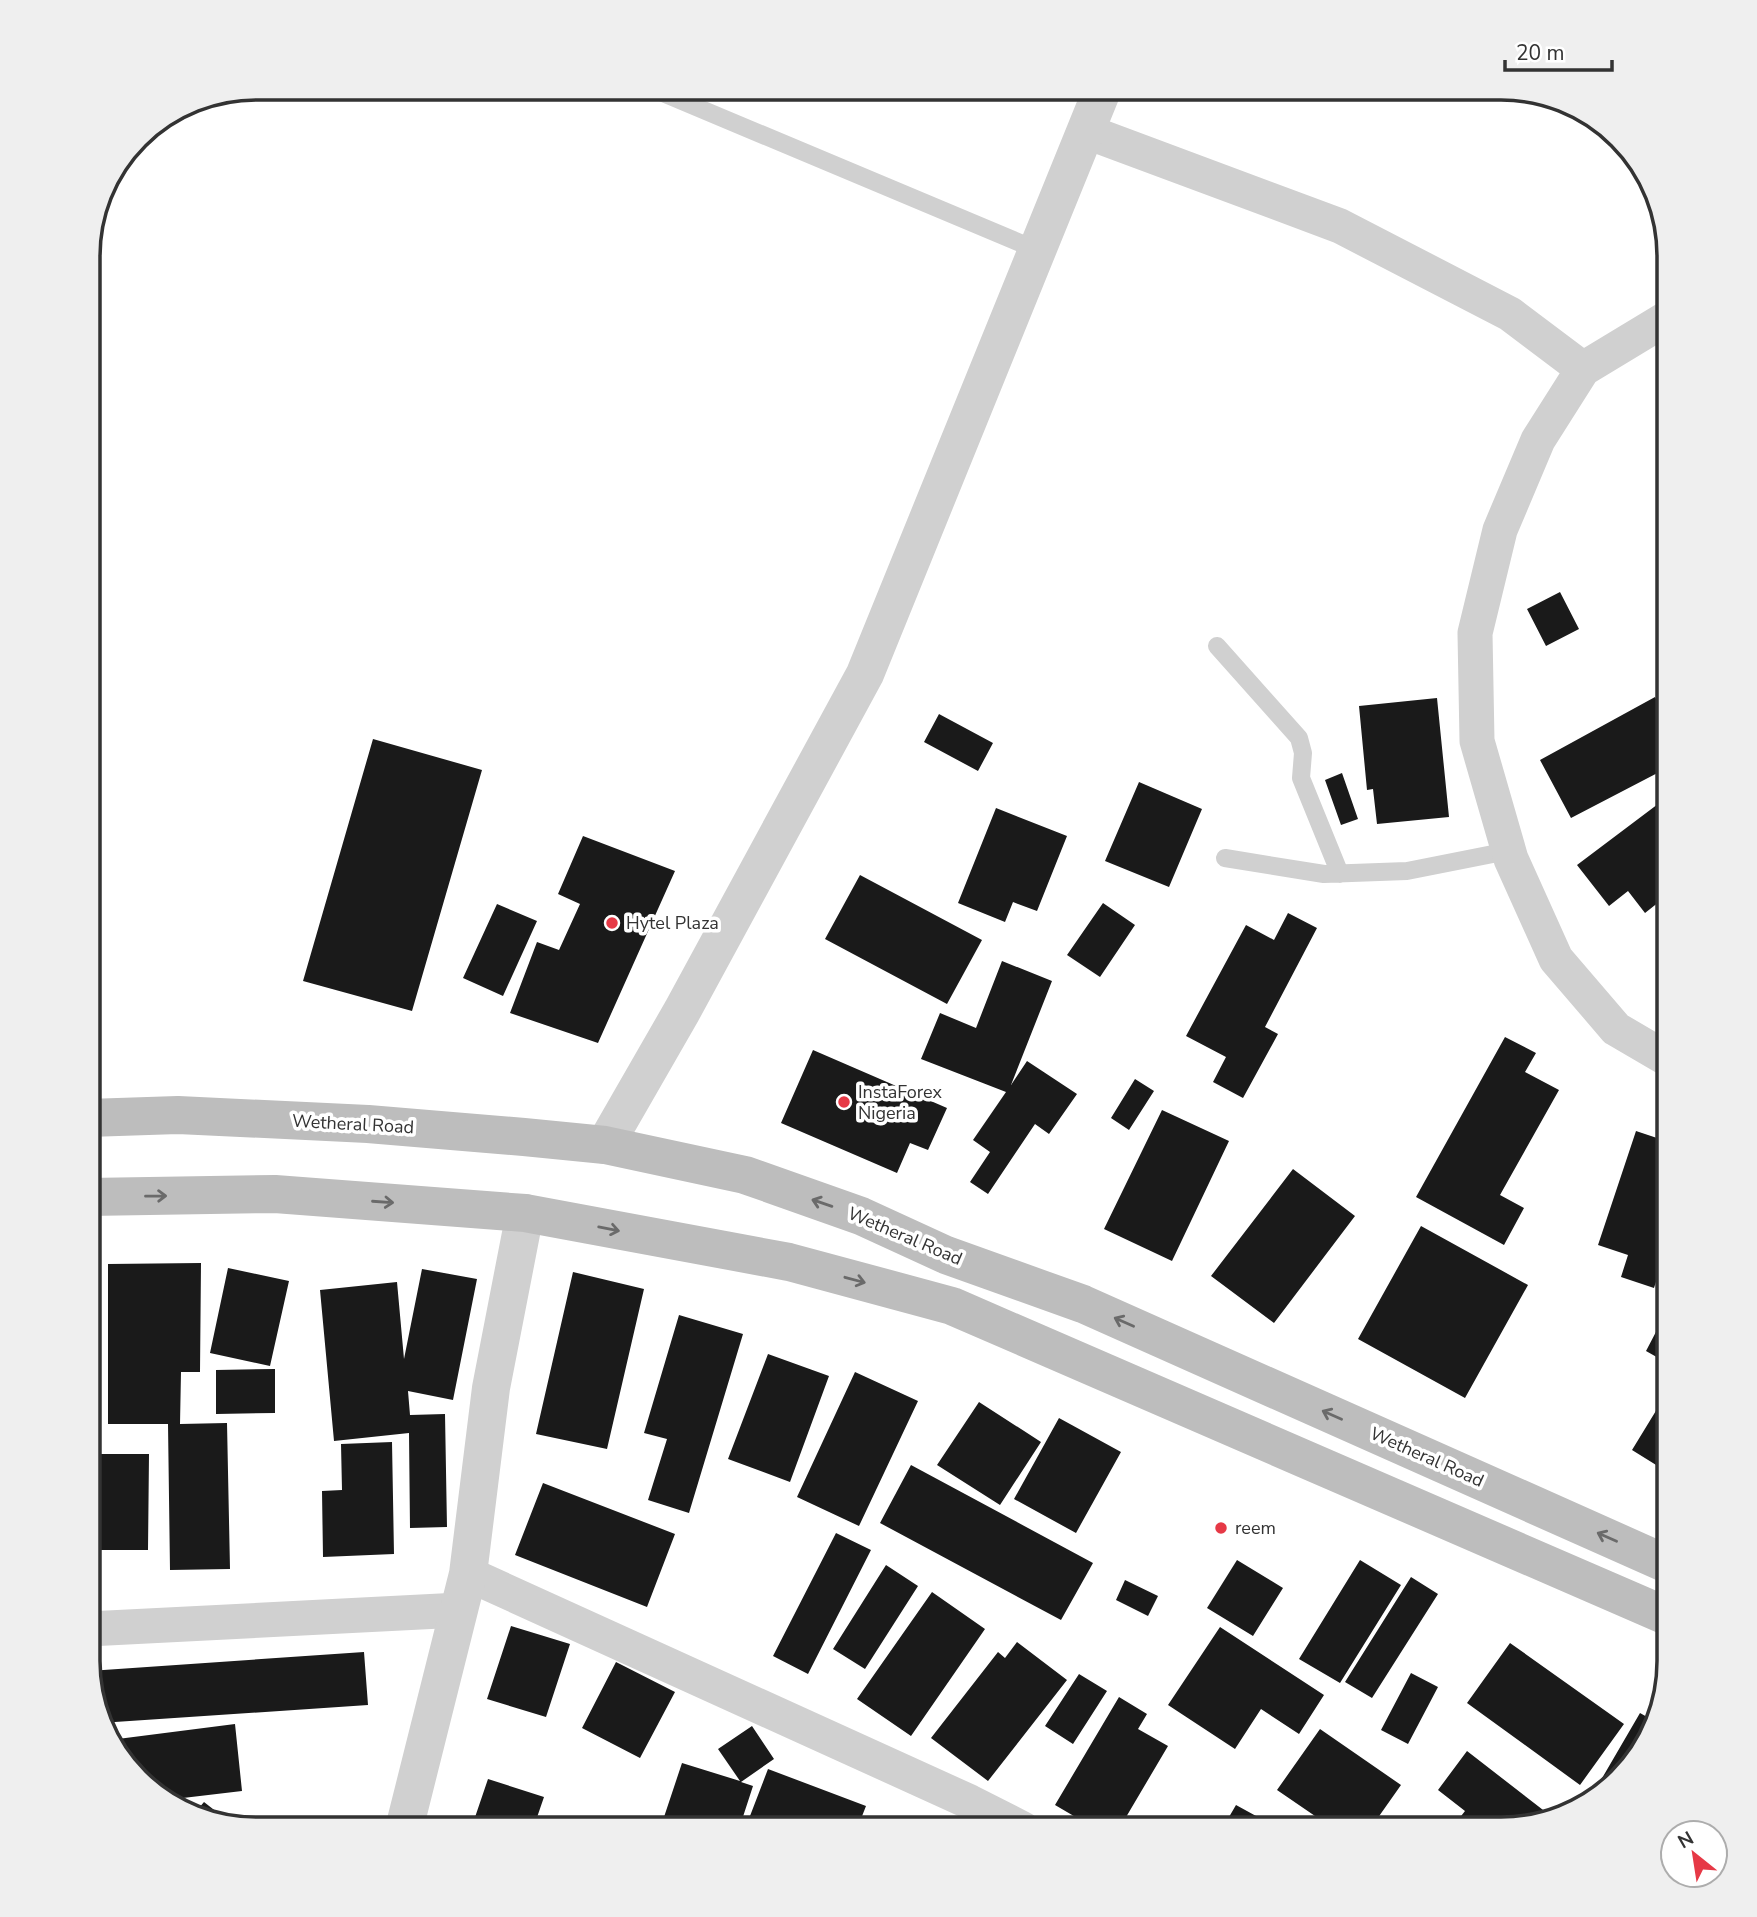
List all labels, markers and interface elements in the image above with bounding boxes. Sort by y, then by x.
scale bar [1505,28,1612,72]
text: 20 m [1516,39,1565,67]
place label: Hytel Plaza [626,911,719,935]
marker: Hytel Plaza [604,915,620,931]
place label: InstaForex Nigeria [858,1080,943,1125]
marker: InstaForex Nigeria [836,1094,852,1110]
street label: Wetheral Road [291,1109,415,1139]
one-way arrow [144,1189,167,1203]
one-way arrow [371,1196,394,1209]
one-way arrow [811,1196,833,1209]
street label: Wetheral Road [844,1201,966,1271]
one-way arrow [597,1223,620,1236]
one-way arrow [843,1274,866,1287]
one-way arrow [1114,1315,1136,1328]
one-way arrow [1322,1408,1343,1421]
street label: Wetheral Road [1366,1421,1488,1493]
place label: reem [1235,1516,1276,1540]
marker: reem [1213,1520,1229,1536]
one-way arrow [1597,1530,1618,1543]
north arrow [1659,1819,1729,1889]
text: N [1673,1825,1699,1855]

